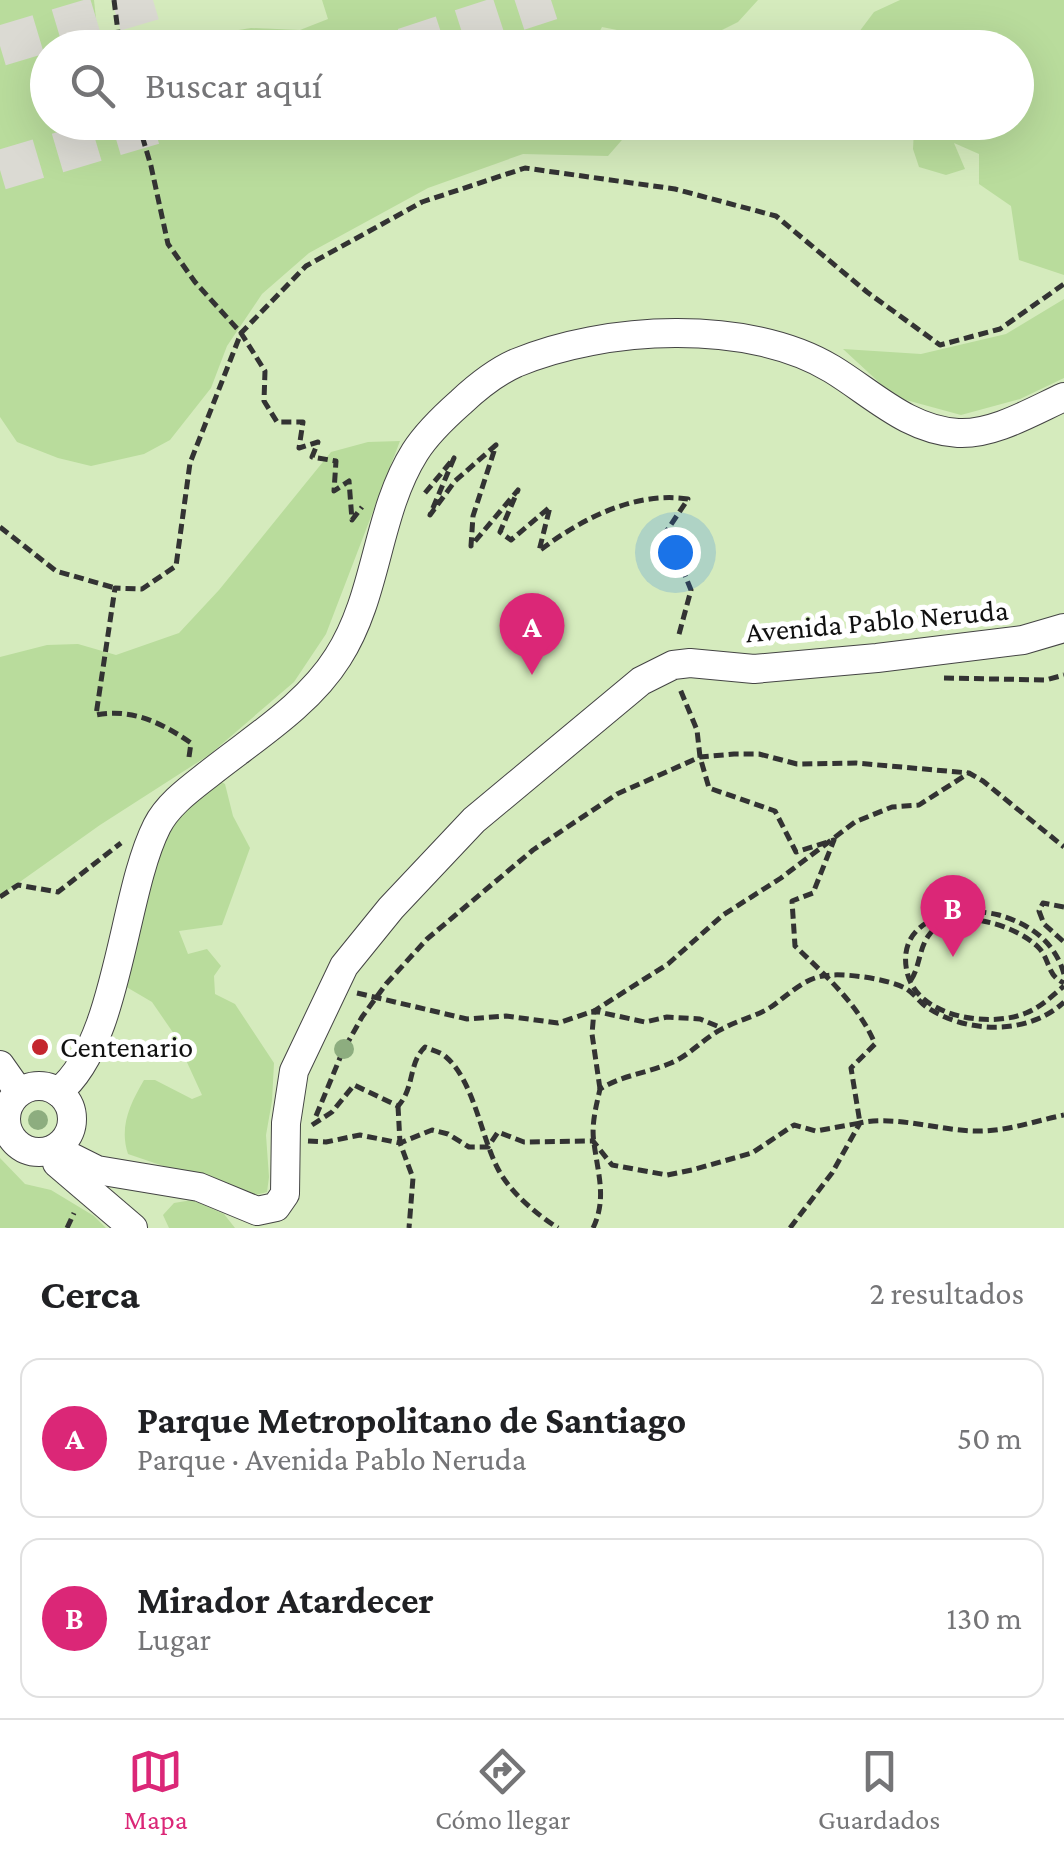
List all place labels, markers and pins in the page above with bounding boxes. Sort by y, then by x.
pin: A [500,592,564,675]
pin: B [920,874,986,957]
place label: Centenario [60,1030,193,1063]
marker: Centenario [29,1036,51,1058]

